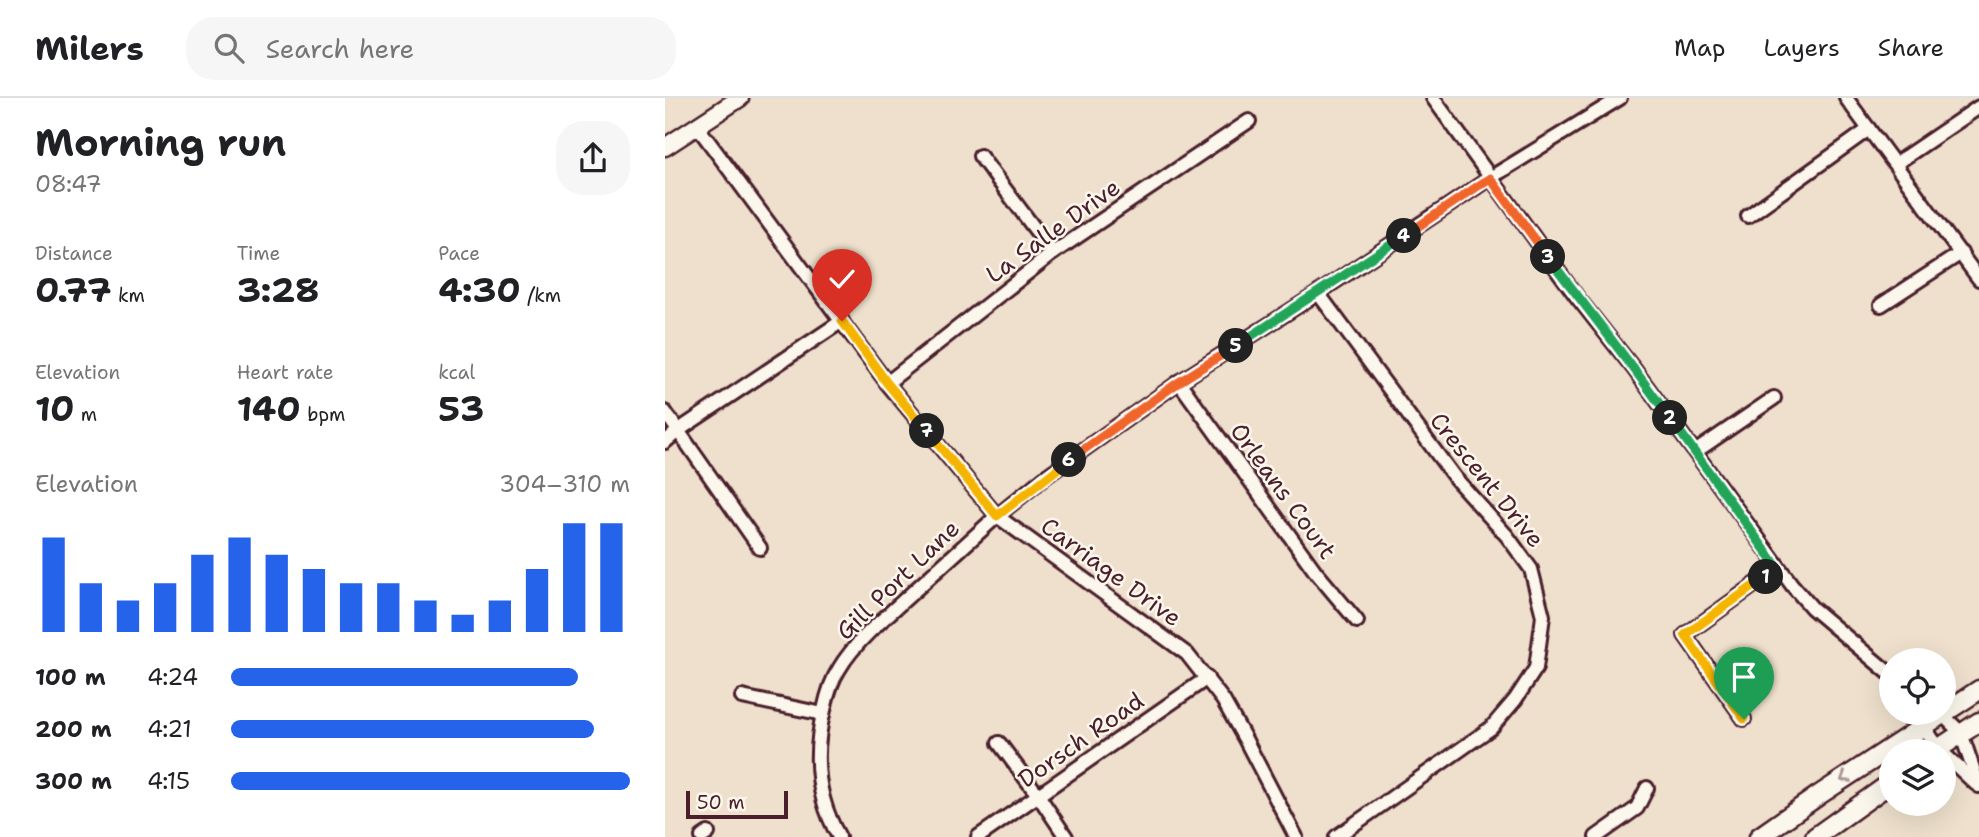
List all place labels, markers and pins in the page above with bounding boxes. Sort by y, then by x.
pin: 4 [1387,218,1421,254]
pin: 3 [1531,240,1565,274]
pin [812,249,872,321]
pin: 5 [1219,328,1253,364]
pin: 2 [1653,400,1688,436]
pin: 7 [909,414,945,448]
pin: 6 [1051,442,1087,478]
pin: 1 [1749,560,1783,594]
pin [1714,647,1774,719]

